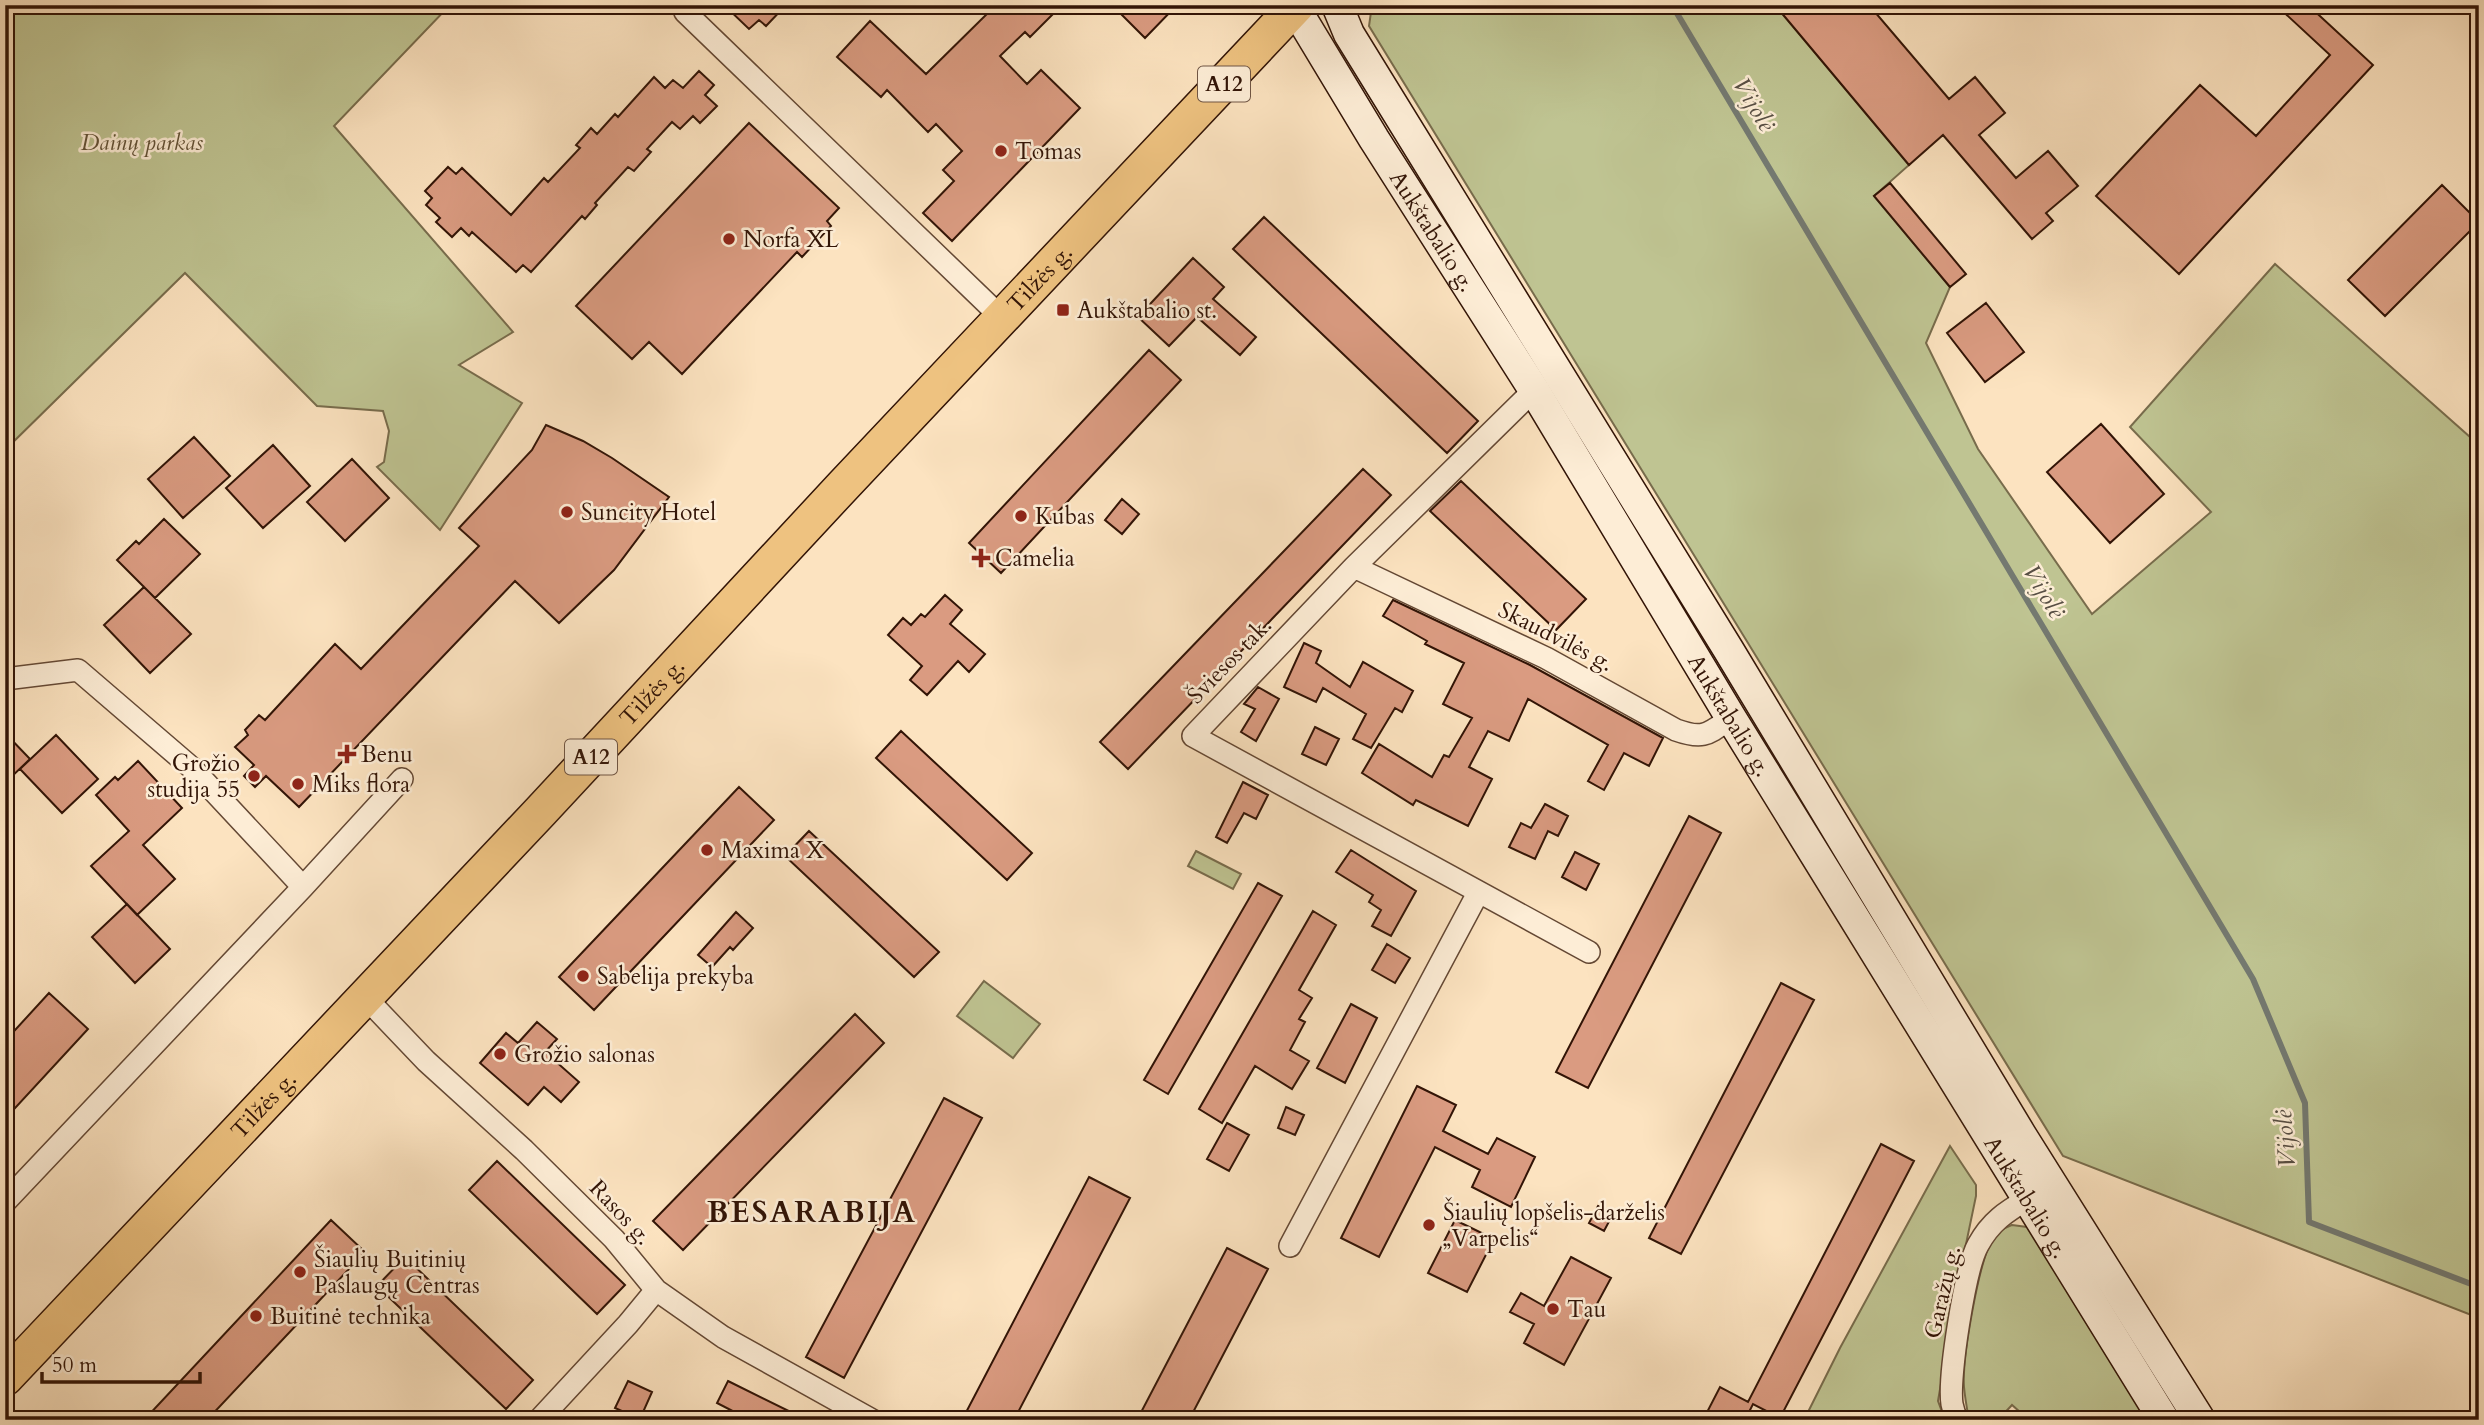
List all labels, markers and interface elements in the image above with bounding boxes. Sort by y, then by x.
road number: A12 [1198,66,1250,102]
water label: Vijolė [1724,71,1783,138]
park label: Dainų parkas [81,127,203,158]
place label: Tomas [1015,136,1081,167]
marker: Tomas [993,143,1009,159]
street label: Aukštabalio g. [1382,165,1482,298]
place label: Norfa XL [743,224,839,255]
marker: Norfa XL [721,231,737,247]
street label: Tilžės g. [1000,238,1079,319]
place label: Aukštabalio st. [1077,295,1217,326]
marker: Aukštabalio st. [1055,302,1071,318]
place label: Suncity Hotel [581,497,716,528]
place label: Kubas [1035,501,1095,532]
marker: Suncity Hotel [559,504,575,520]
marker: Kubas [1013,508,1029,524]
place label: Camelia [995,543,1075,574]
marker: Camelia [973,550,989,566]
water label: Vijolė [2014,558,2073,625]
street label: Skaudvilės g. [1493,594,1619,679]
street label: Šviesos tak. [1179,610,1279,710]
street label: Aukštabalio g. [1680,648,1778,782]
street label: Tilžės g. [613,651,692,733]
place label: Benu [361,739,413,770]
road number: A12 [565,740,617,774]
marker: Benu [339,746,355,762]
place label: Grožio studija 55 [148,748,240,805]
marker: Grožio studija 55 [246,768,262,784]
place label: Miks flora [312,769,410,800]
marker: Miks flora [290,776,306,792]
place label: Maxima X [721,835,825,866]
marker: Maxima X [699,842,715,858]
place label: Sabelija prekyba [597,961,754,992]
marker: Sabelija prekyba [575,968,591,984]
place label: Grožio salonas [514,1039,655,1070]
marker: Grožio salonas [492,1046,508,1062]
street label: Tilžės g. [224,1064,303,1146]
water label: Vijolė [2267,1108,2304,1169]
street label: Aukštabalio g. [1977,1130,2075,1264]
street label: Rasos g. [582,1173,659,1252]
district label: BESARABIJA [707,1192,917,1233]
place label: Šiaulių lopšelis-darželis „Varpelis“ [1443,1196,1665,1254]
marker: Šiaulių lopšelis-darželis „Varpelis“ [1421,1217,1437,1233]
place label: Šiaulių Buitinių Paslaugų Centras [314,1243,480,1301]
street label: Garažų g. [1917,1243,1968,1342]
marker: Šiaulių Buitinių Paslaugų Centras [292,1264,308,1280]
place label: Tau [1567,1294,1606,1325]
place label: Buitinė technika [270,1301,431,1332]
marker: Tau [1545,1301,1561,1317]
marker: Buitinė technika [248,1308,264,1324]
scale bar [42,1341,200,1385]
text: 50 m [52,1351,97,1380]

